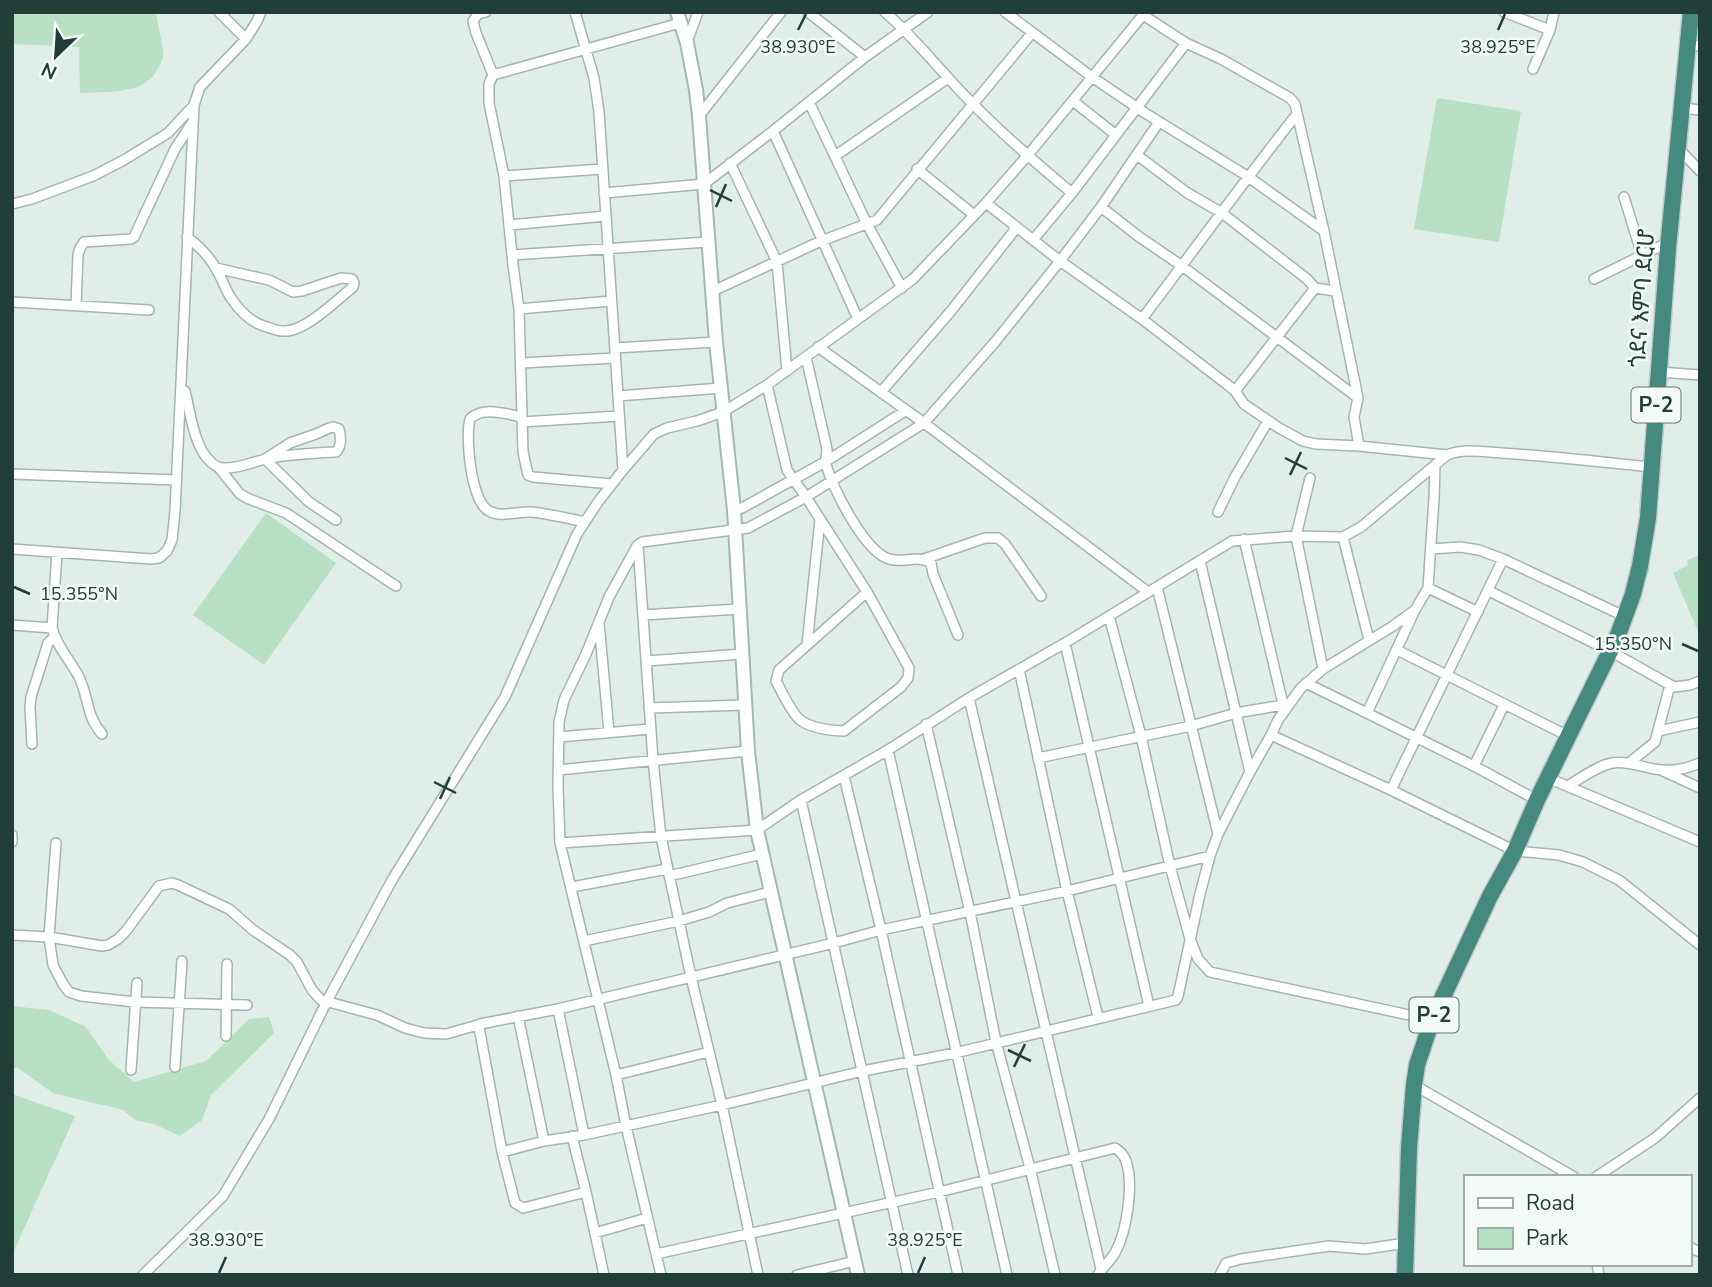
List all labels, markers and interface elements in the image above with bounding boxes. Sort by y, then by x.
north arrow [21,21,91,91]
text: 38.930°E [760,35,836,59]
text: 38.925°E [1460,35,1536,59]
text: N [37,56,61,85]
street label: ጎደና እምባ ደርሆ [1622,228,1662,368]
road number: P-2 [1632,388,1680,422]
text: 15.355°N [40,582,118,606]
text: 15.350°N [1594,632,1672,656]
road number: P-2 [1410,998,1458,1032]
legend [1464,1175,1691,1266]
text: Road [1526,1189,1575,1217]
text: Park [1526,1224,1568,1252]
text: 38.930°E [188,1228,264,1252]
text: 38.925°E [887,1228,963,1252]

